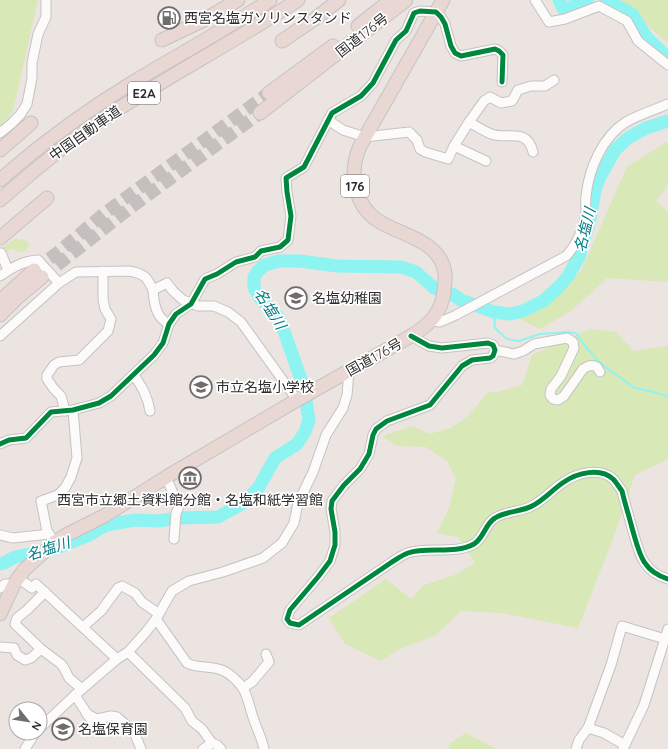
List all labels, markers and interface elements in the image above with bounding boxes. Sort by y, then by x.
fuel station icon: 西宮名塩ガソリンスタンド [156,5,182,31]
place label: 西宮名塩ガソリンスタンド [184,9,352,27]
street label: 国道176号 [332,9,392,61]
road number: E2A [128,82,160,104]
street label: 中国自動車道 [45,102,125,164]
road number: 176 [341,175,369,197]
water label: 名塩川 [570,204,600,254]
water label: 名塩川 [250,285,291,335]
school or university icon: 名塩幼稚園 [283,285,309,311]
place label: 名塩幼稚園 [312,289,382,307]
street label: 国道176号 [343,334,405,380]
school or university icon: 市立名塩小学校 [188,374,214,400]
place label: 市立名塩小学校 [216,378,314,396]
museum icon: 西宮市立郷土資料館分館・名塩和紙学習館 [177,465,203,491]
place label: 西宮市立郷土資料館分館・名塩和紙学習館 [57,491,323,509]
water label: 名塩川 [24,532,74,565]
north arrow [8,701,48,741]
school or university icon: 名塩保育園 [50,716,76,742]
text: N [29,719,45,733]
place label: 名塩保育園 [78,720,148,738]

